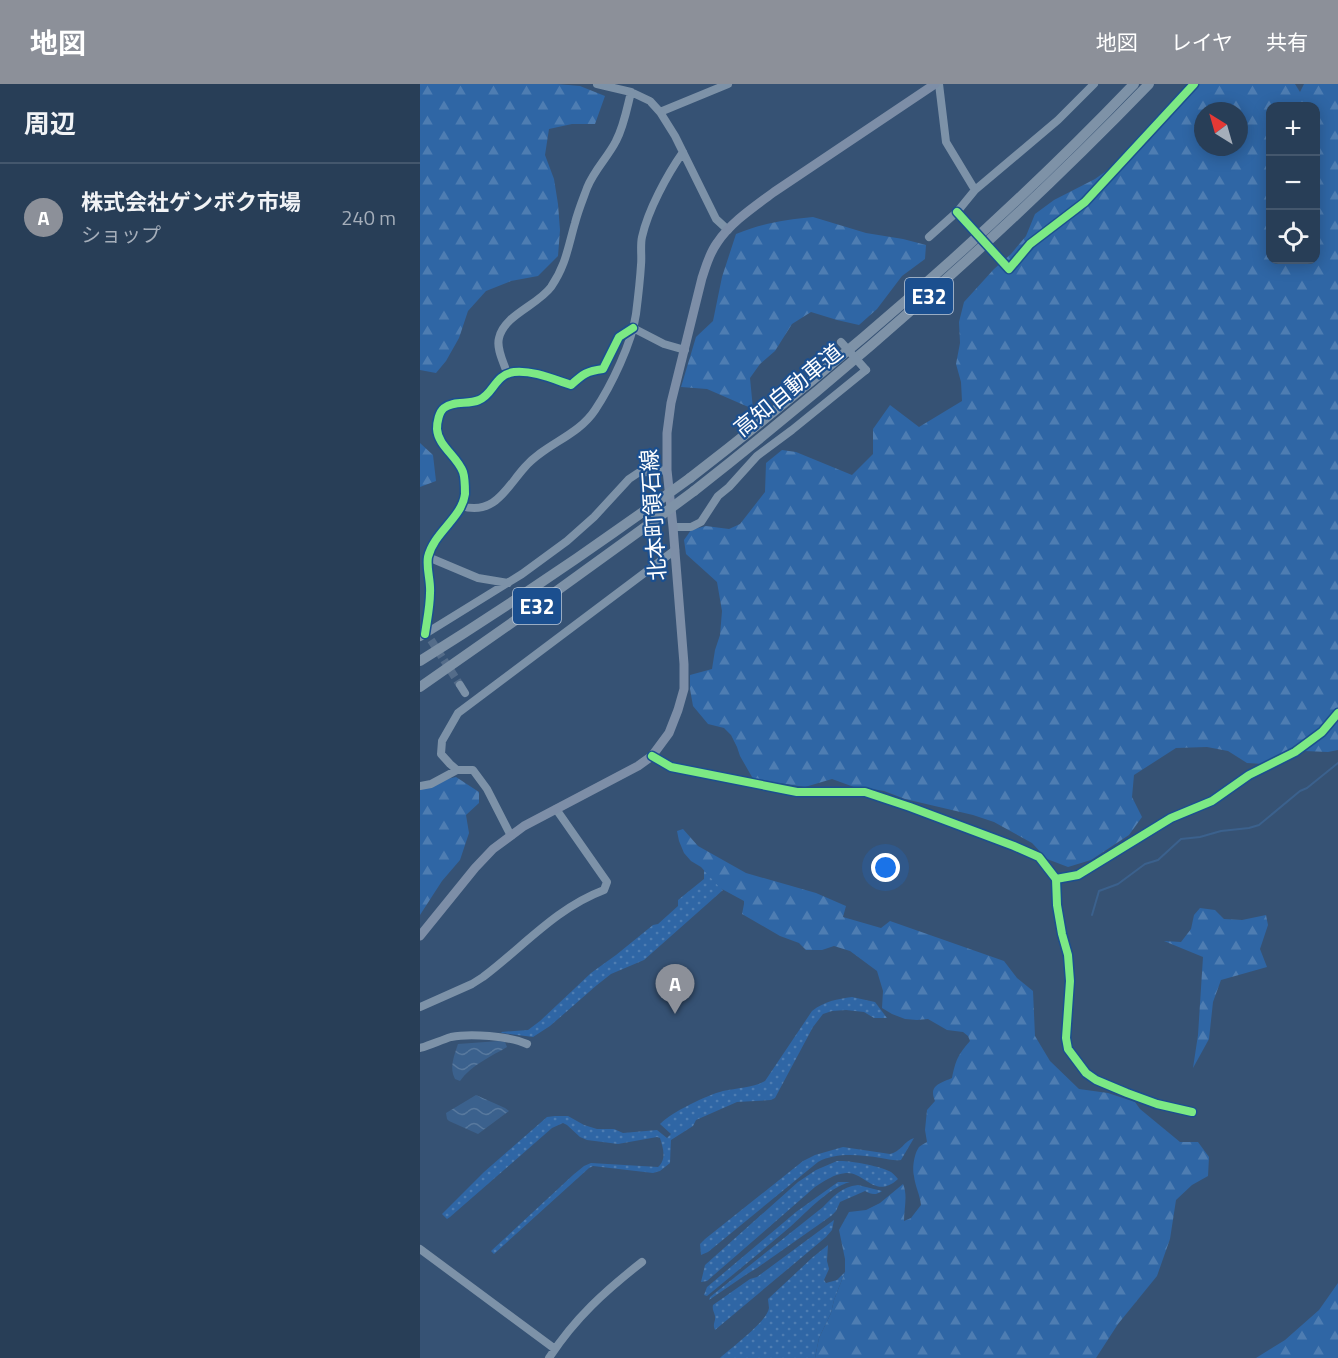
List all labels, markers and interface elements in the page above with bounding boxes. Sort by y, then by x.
text: 地図 [30,21,86,64]
text: 地図 [1096,26,1138,58]
text: レイヤ [1171,26,1233,58]
text: 共有 [1266,26,1308,58]
north arrow [1194,102,1248,156]
map controls [1266,102,1320,264]
button: + [1266,102,1320,156]
text: 周辺 [24,104,76,143]
button: − [1266,156,1320,210]
text: 株式会社ゲンボク市場 [81,185,301,219]
text: A [37,202,50,233]
text: 240 m [341,202,396,233]
button: locate [1266,210,1320,264]
text: ショップ [81,219,161,250]
road number: E32 [905,278,953,314]
street label: 高知自動車道 [726,335,850,445]
street label: 北本町領石線 [631,448,675,582]
road number: E32 [513,588,561,624]
your location [871,853,900,882]
pin: A [656,964,694,1014]

